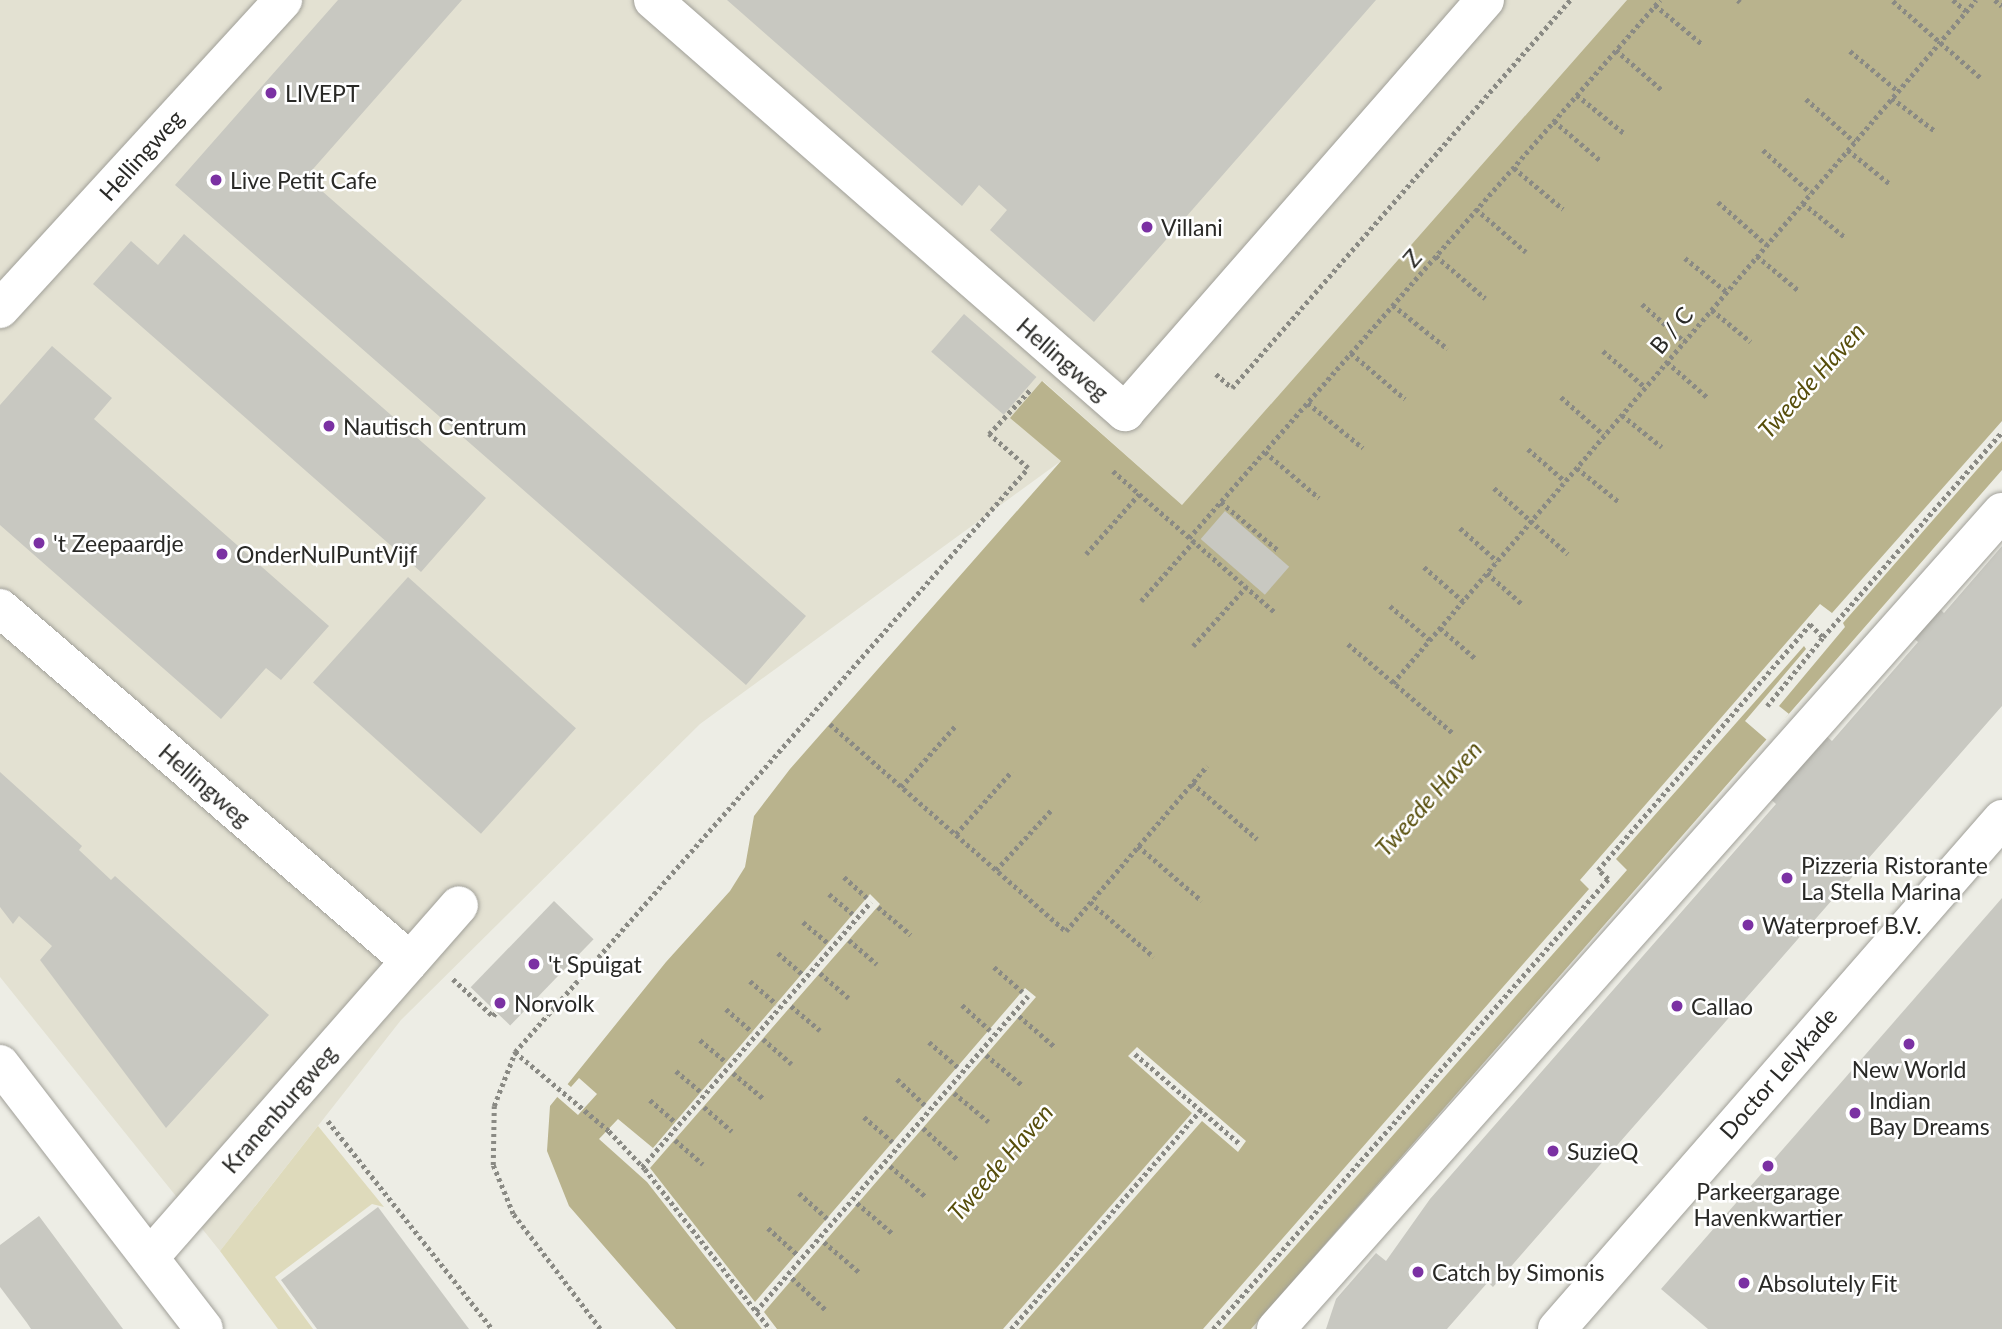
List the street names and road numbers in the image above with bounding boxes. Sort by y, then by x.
street label: Hellingweg [93,104,189,206]
street label: Z [1397,244,1427,272]
street label: B / C [1644,301,1698,359]
street label: Hellingweg [1011,312,1115,406]
street label: Hellingweg [153,738,257,832]
street label: Doctor Lelykade [1713,1002,1843,1144]
street label: Kranenburgweg [216,1039,342,1179]

